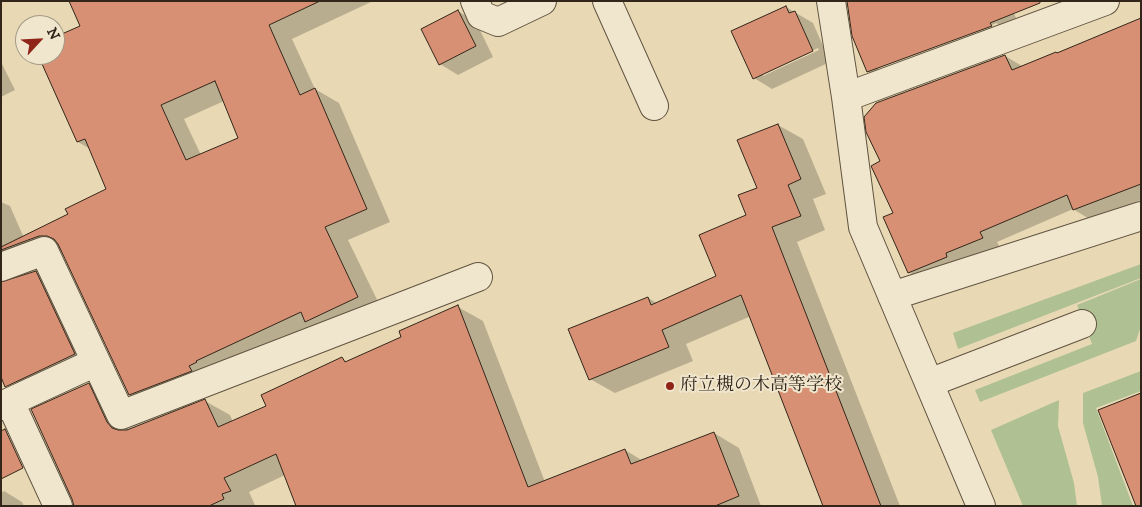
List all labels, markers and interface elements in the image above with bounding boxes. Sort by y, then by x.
north arrow [15,15,65,65]
text: N [42,25,63,43]
place label: 府立槻の木高等学校 [680,375,842,397]
marker: 府立槻の木高等学校 [664,380,676,392]

